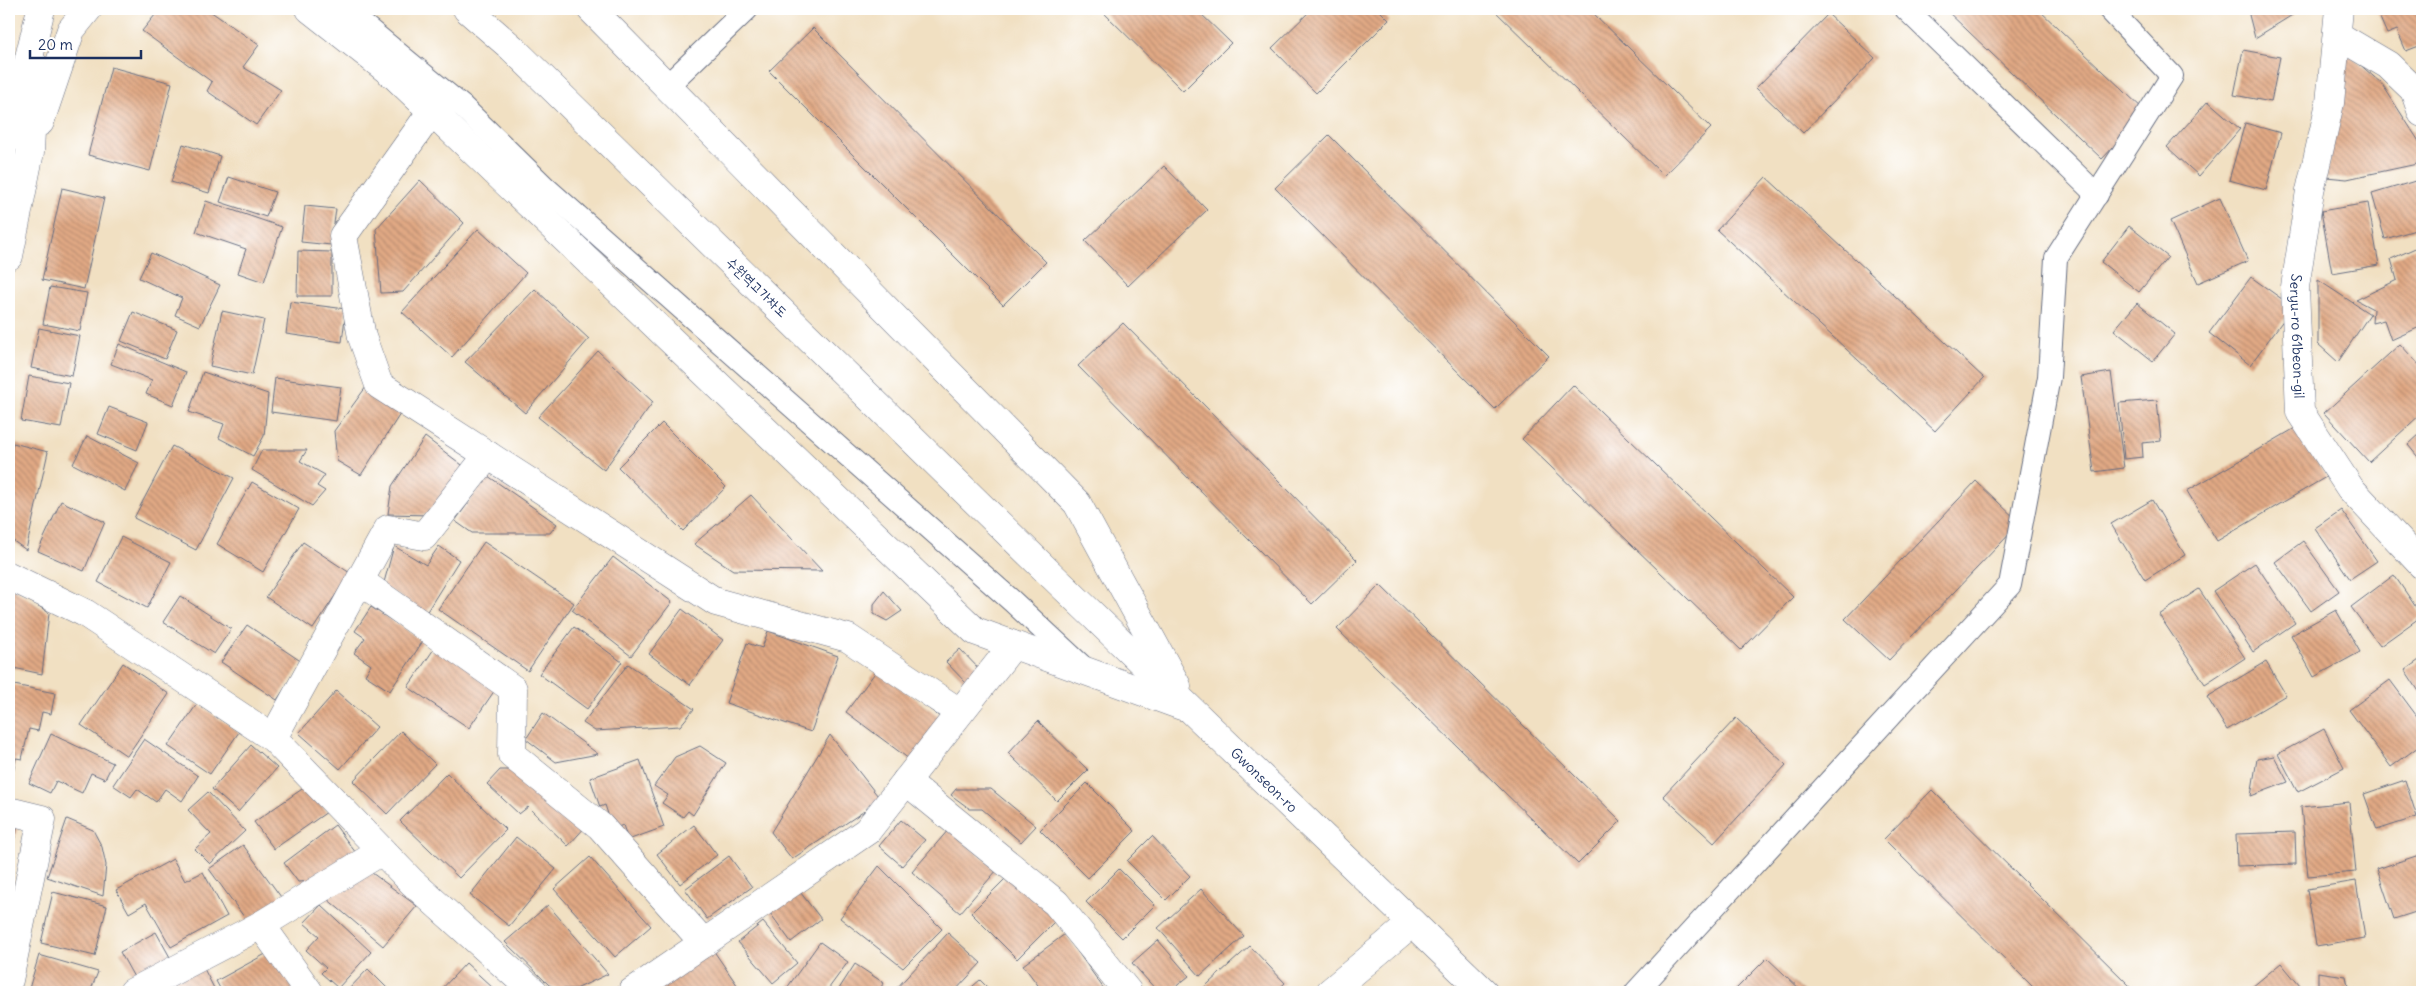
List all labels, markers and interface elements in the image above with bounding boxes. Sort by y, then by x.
scale bar [30,28,141,60]
text: 20 m [38,35,73,54]
street label: 수원역고가차도 [722,253,792,321]
street label: Seryu-ro 61beon-gil [2286,273,2308,399]
street label: Gwonseon-ro [1227,744,1301,816]

